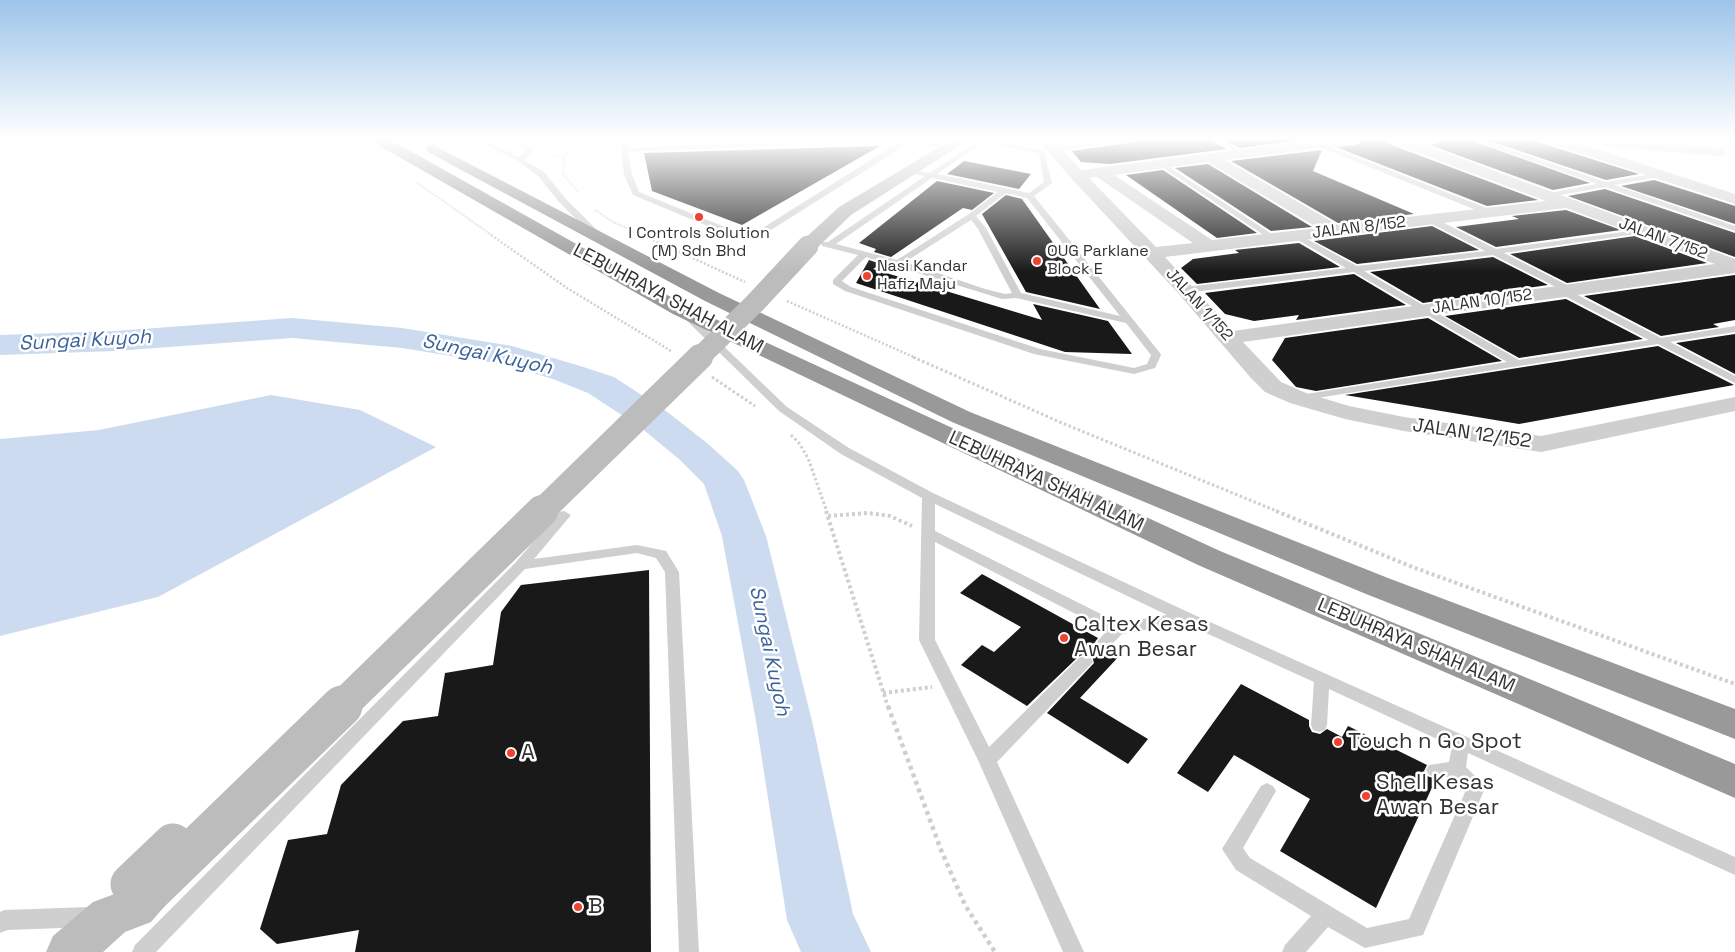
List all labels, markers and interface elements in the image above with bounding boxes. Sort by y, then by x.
marker: I Controls Solution (M) Sdn Bhd [693,211,705,223]
street label: JALAN 8/152 [1311,213,1407,243]
street label: JALAN 7/152 [1616,214,1710,264]
place label: I Controls Solution (M) Sdn Bhd [628,224,770,262]
street label: LEBUHRAYA SHAH ALAM [569,239,767,359]
place label: OUG Parklane Block E [1047,242,1149,280]
marker: OUG Parklane Block E [1031,255,1043,267]
place label: Nasi Kandar Hafiz Maju [877,257,968,295]
street label: JALAN 1/152 [1161,265,1237,345]
marker: Nasi Kandar Hafiz Maju [861,270,873,282]
street label: JALAN 10/152 [1431,285,1533,319]
water label: Sungai Kuyoh [18,326,152,356]
water label: Sungai Kuyoh [420,330,554,380]
street label: JALAN 12/152 [1411,414,1533,454]
street label: LEBUHRAYA SHAH ALAM [945,427,1147,537]
water label: Sungai Kuyoh [744,584,794,718]
street label: LEBUHRAYA SHAH ALAM [1314,594,1518,698]
place label: Caltex Kesas Awan Besar [1074,612,1209,664]
marker: Caltex Kesas Awan Besar [1058,632,1070,644]
place label: Touch n Go Spot [1348,729,1522,755]
marker: Touch n Go Spot [1332,736,1344,748]
place label: A [521,740,535,766]
marker: A [505,747,517,759]
place label: Shell Kesas Awan Besar [1376,770,1499,821]
marker: Shell Kesas Awan Besar [1360,790,1372,802]
place label: B [588,894,603,920]
marker: B [572,901,584,913]

